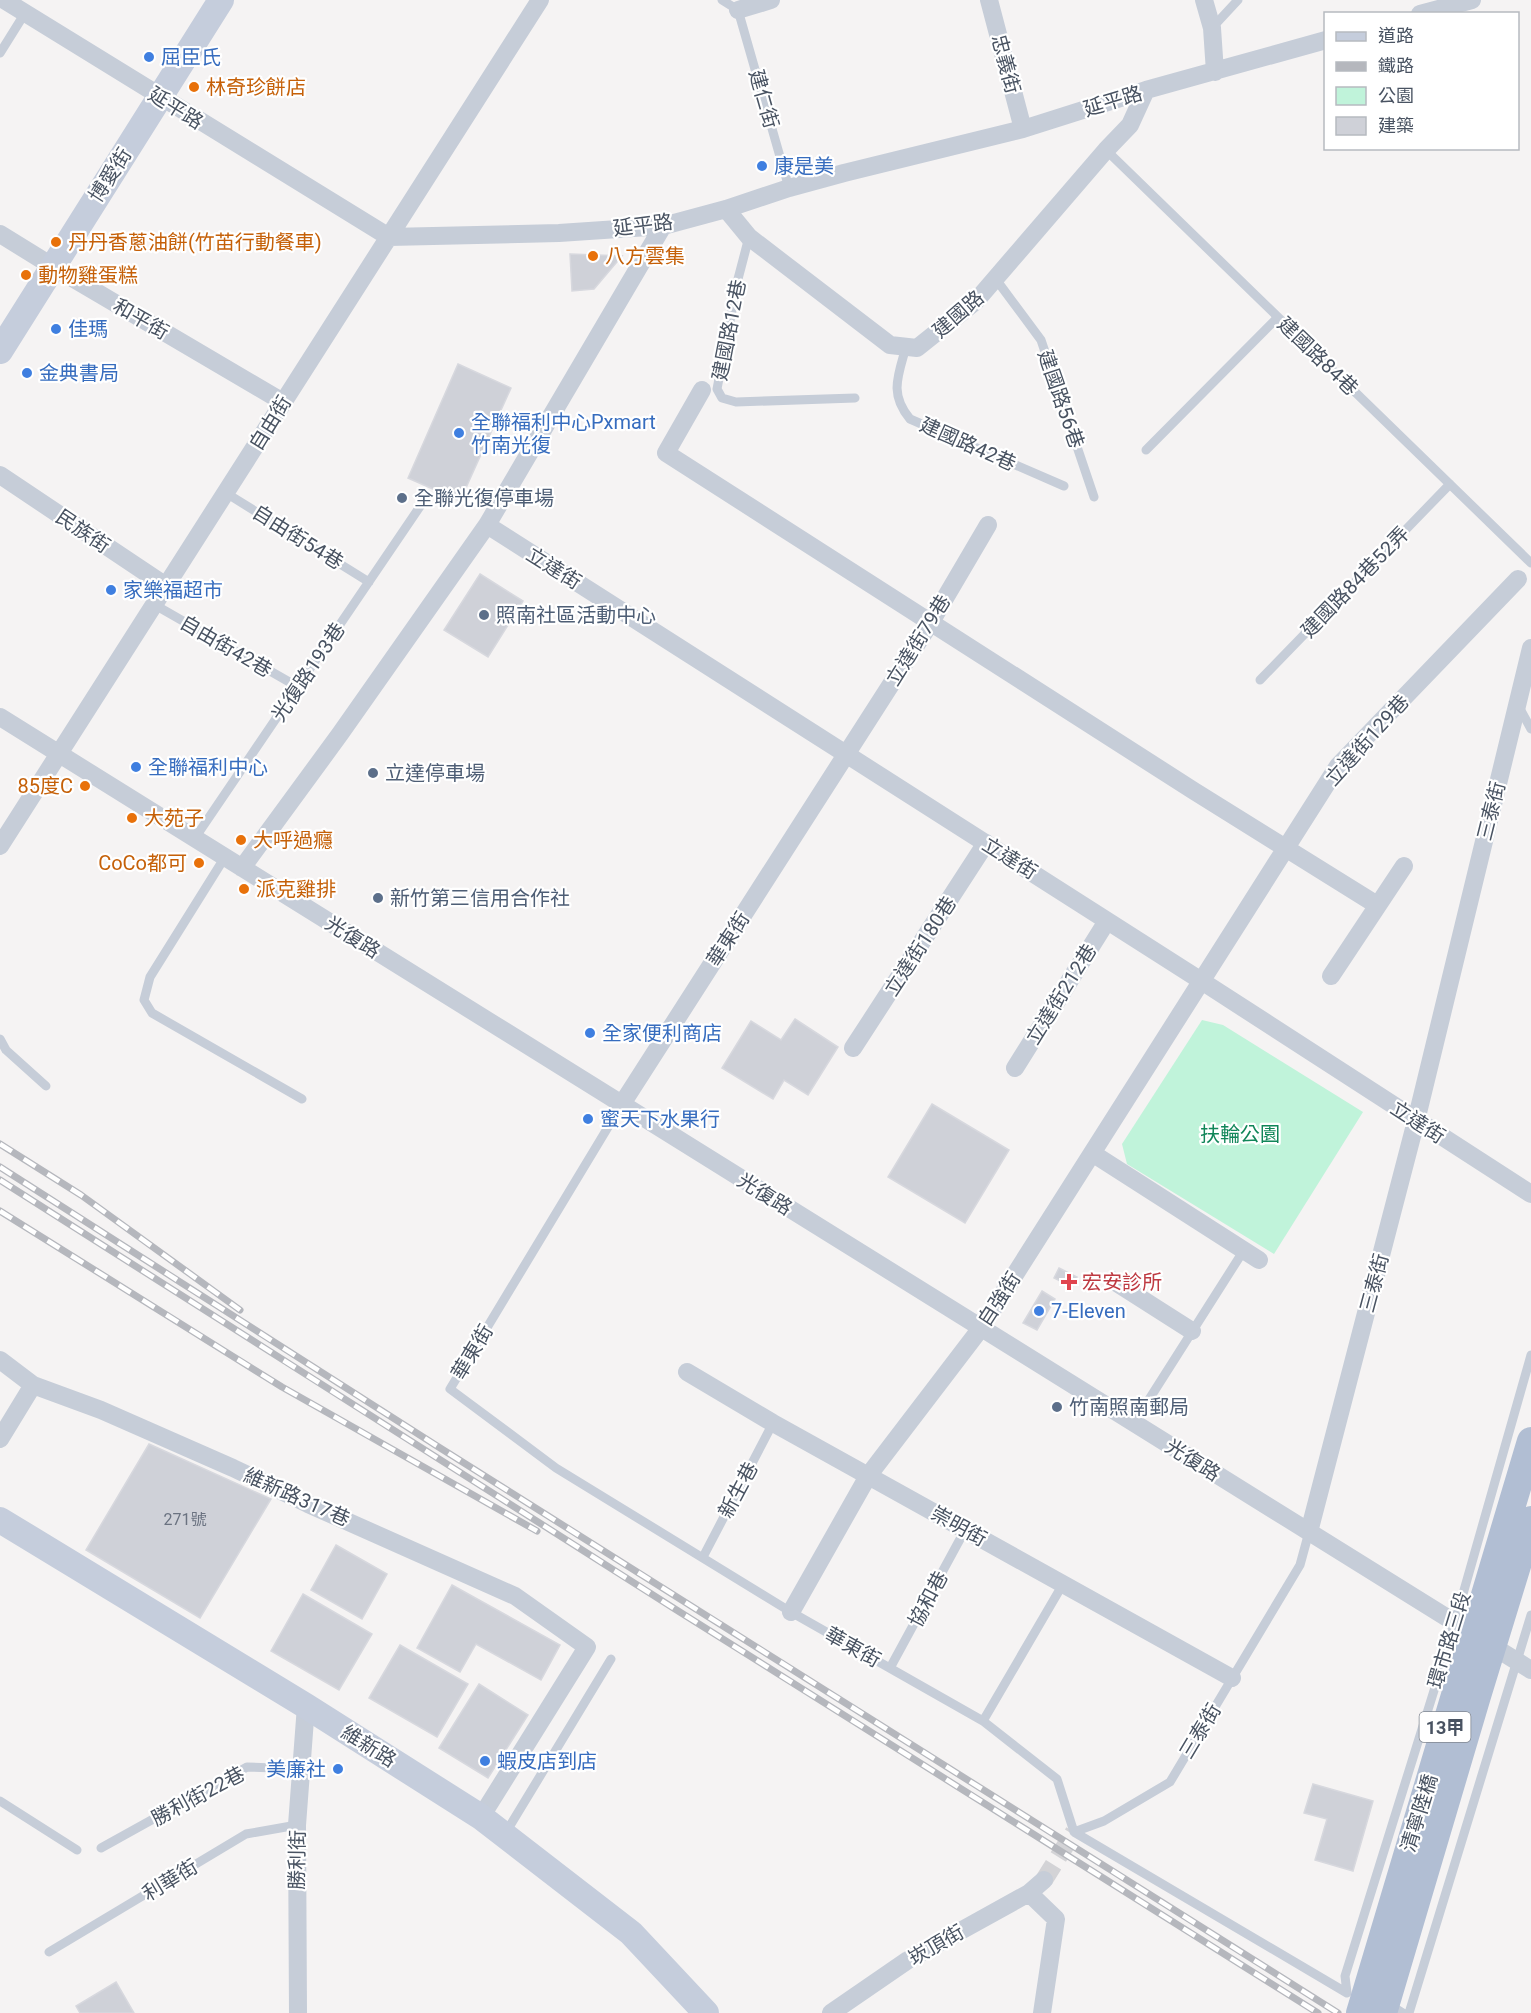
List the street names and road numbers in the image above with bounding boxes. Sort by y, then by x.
street label: 忠義街 [987,32,1025,96]
street label: 建仁街 [744,67,784,131]
street label: 延平路 [1081,81,1145,121]
street label: 延平路 [144,82,208,134]
street label: 博愛街 [84,143,136,207]
street label: 延平路 [612,209,674,241]
street label: 建國路12巷 [707,277,751,383]
street label: 建國路 [927,285,989,343]
street label: 和平街 [109,294,173,344]
street label: 建國路84巷 [1273,312,1363,400]
street label: 建國路56巷 [1033,347,1089,451]
street label: 自由街 [244,391,296,455]
street label: 建國路42巷 [916,412,1020,476]
street label: 自由街54巷 [248,500,348,574]
street label: 民族街 [51,504,115,558]
street label: 建國路84巷52弄 [1296,522,1414,642]
street label: 立達街 [522,542,586,594]
street label: 立達街79巷 [881,590,955,690]
street label: 自由街42巷 [176,610,276,682]
street label: 光復路193巷 [266,618,350,726]
street label: 立達街129巷 [1320,690,1414,790]
street label: 三泰街 [1472,779,1510,843]
street label: 立達街 [978,832,1042,884]
street label: 立達街180巷 [879,892,961,1000]
street label: 華東街 [702,907,754,971]
street label: 光復路 [321,911,385,963]
street label: 立達街212巷 [1021,939,1101,1049]
street label: 立達街 [1386,1096,1450,1148]
street label: 光復路 [733,1168,797,1220]
street label: 三泰街 [1355,1251,1393,1315]
street label: 自強街 [973,1267,1025,1331]
street label: 華東街 [446,1320,498,1384]
street label: 光復路 [1161,1434,1225,1486]
street label: 新生巷 [713,1458,763,1522]
street label: 維新路317巷 [240,1463,354,1531]
street label: 崇明街 [927,1501,991,1551]
street label: 協和巷 [903,1567,953,1631]
street label: 環市路三段 [1423,1589,1475,1691]
street label: 華東街 [821,1622,885,1672]
street label: 三泰街 [1174,1699,1226,1763]
road number: 13甲 [1420,1712,1470,1742]
street label: 維新路 [337,1720,401,1772]
street label: 勝利街22巷 [147,1761,249,1831]
street label: 清寧陸橋 [1396,1771,1442,1855]
street label: 勝利街 [284,1830,310,1890]
street label: 利華街 [138,1854,202,1906]
street label: 崁頂街 [904,1920,968,1970]

